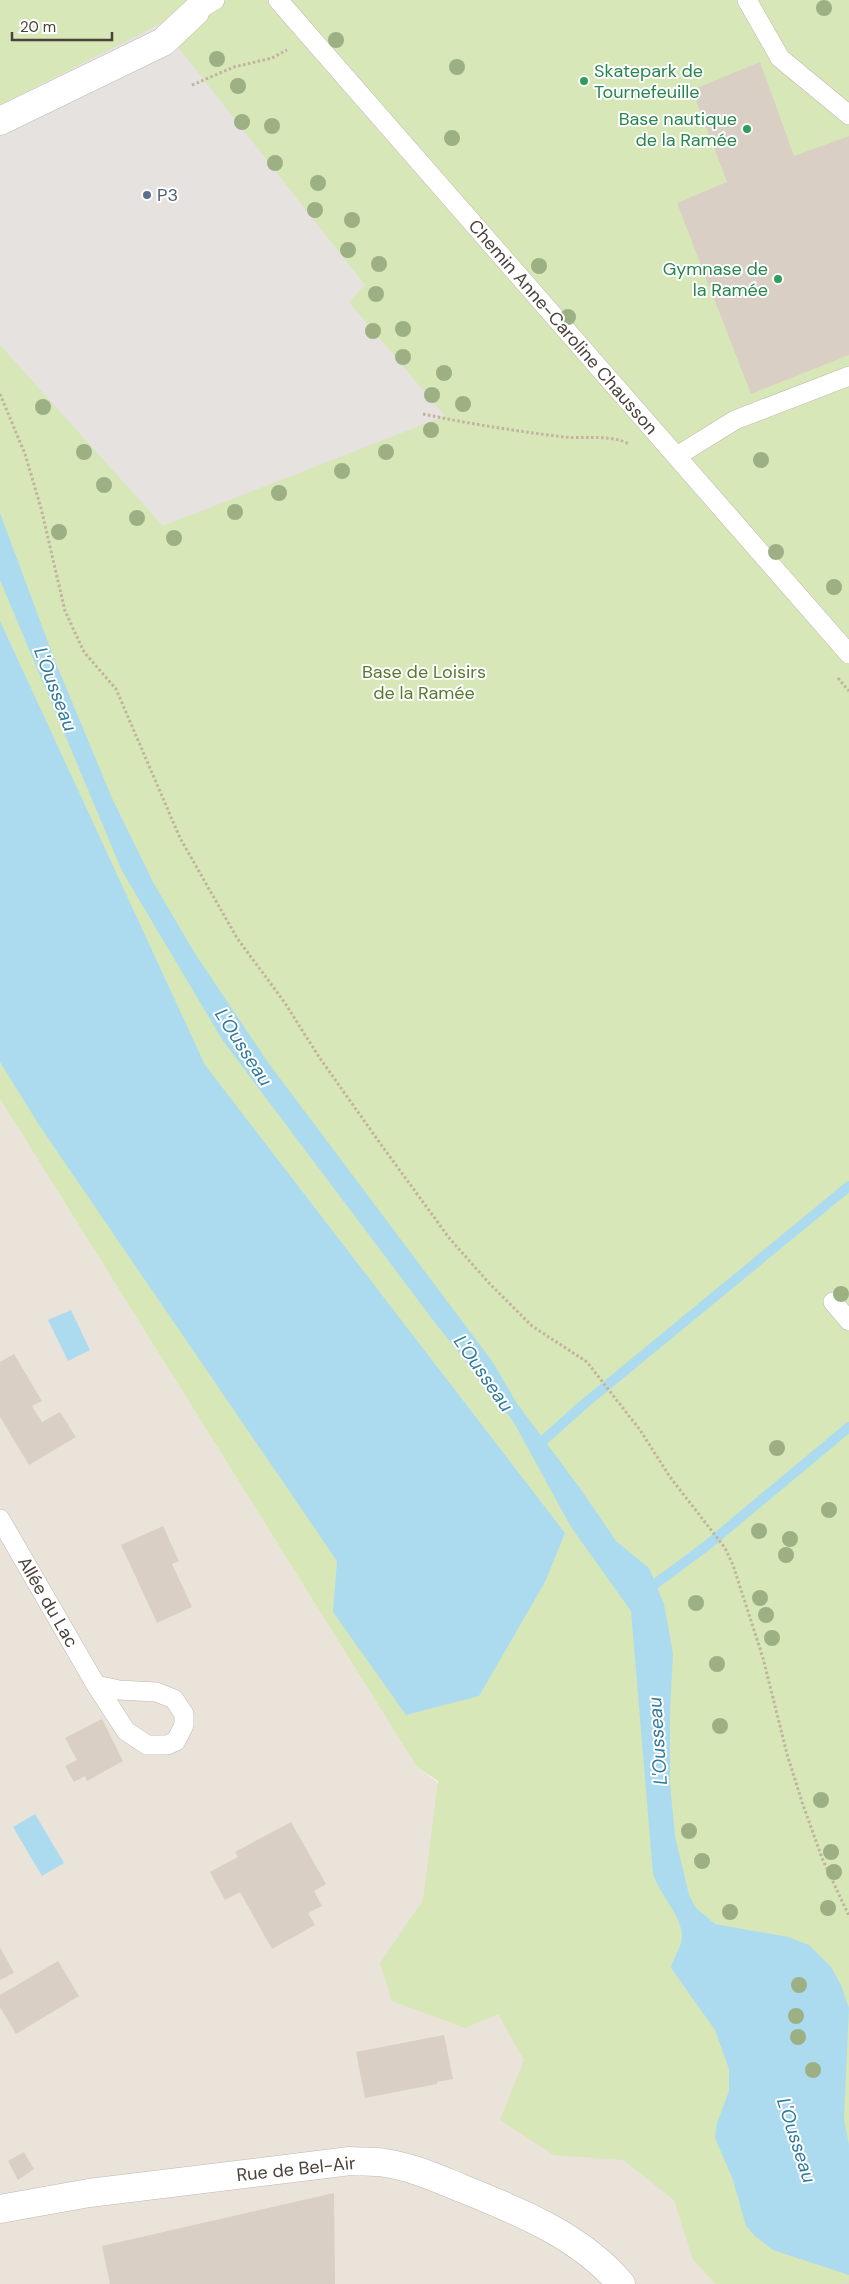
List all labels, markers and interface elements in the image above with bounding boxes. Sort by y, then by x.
scale bar [12,10,112,42]
text: 20 m [20,17,56,37]
place label: Skatepark de Tournefeuille [594,59,703,104]
marker: Skatepark de Tournefeuille [578,75,590,87]
place label: Base nautique de la Ramée [619,107,737,152]
marker: Base nautique de la Ramée [741,123,753,135]
place label: P3 [157,183,178,207]
marker: P3 [141,189,153,201]
street label: Chemin Anne-Caroline Chausson [463,214,663,440]
place label: Gymnase de la Ramée [663,257,768,302]
marker: Gymnase de la Ramée [772,273,784,285]
water label: L'Ousseau [28,644,83,735]
park label: Base de Loisirs de la Ramée [362,660,486,705]
water label: L'Ousseau [209,1004,278,1091]
water label: L'Ousseau [448,1330,519,1417]
street label: Allée du Lac [12,1552,84,1652]
water label: L'Ousseau [642,1696,673,1786]
water label: L'Ousseau [771,2094,822,2186]
street label: Rue de Bel-Air [235,2151,357,2187]

